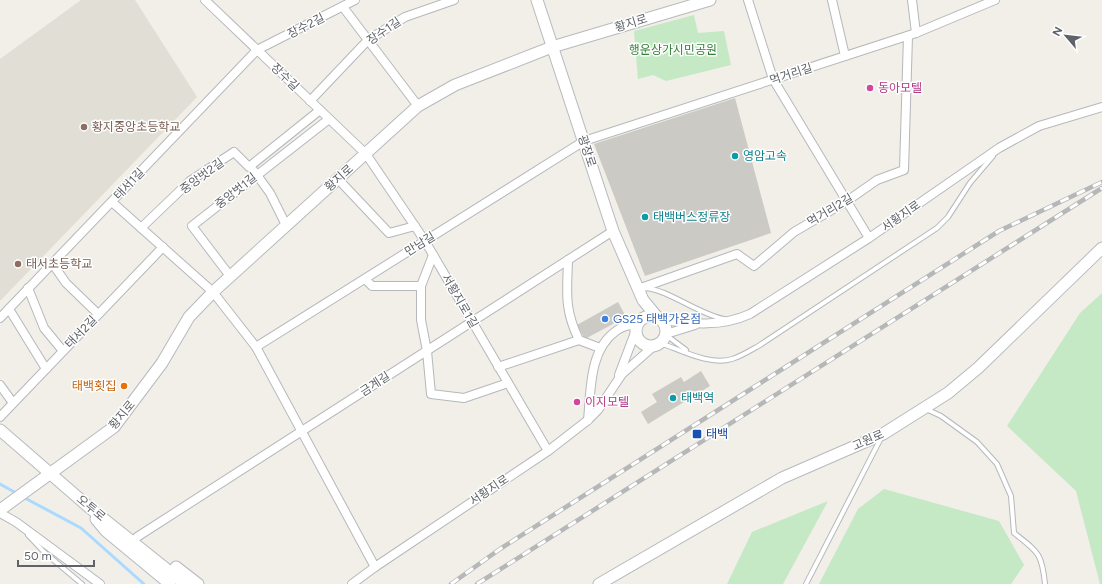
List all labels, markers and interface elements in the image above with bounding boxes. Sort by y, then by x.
street label: 장수2길 [285,11,327,41]
street label: 황지로 [613,11,649,35]
street label: 장수1길 [364,15,404,47]
north arrow [1046,16,1086,56]
text: N [1050,25,1065,38]
park label: 행운상가시민공원 [629,43,717,57]
street label: 장수길 [268,60,302,94]
street label: 먹거리길 [768,61,814,87]
place label: 동아모텔 [878,81,922,95]
marker: 동아모텔 [865,83,875,93]
place label: 황지중앙초등학교 [92,120,180,134]
marker: 황지중앙초등학교 [79,122,89,132]
street label: 광장로 [575,133,599,169]
place label: 영암고속 [743,149,787,163]
marker: 영암고속 [730,151,740,161]
street label: 중앙벗2길 [177,155,227,197]
street label: 황지로 [322,162,356,194]
street label: 태서1길 [111,165,147,203]
street label: 중앙벗1길 [212,170,260,212]
street label: 먹거리2길 [805,191,855,229]
street label: 서황지로 [879,198,923,234]
place label: 태백버스정류장 [653,210,730,224]
marker: 태백버스정류장 [640,212,650,222]
street label: 만남길 [402,229,438,259]
place label: 태서초등학교 [26,257,92,271]
marker: 태서초등학교 [13,259,23,269]
street label: 서황지로1길 [439,271,481,331]
place label: GS25 태백가온점 [613,312,701,326]
street label: 태서2길 [62,313,100,351]
marker: GS25 태백가온점 [600,314,610,324]
street label: 금계길 [357,369,393,399]
place label: 태백횟집 [72,379,116,393]
marker: 태백횟집 [119,381,129,391]
place label: 태백역 [681,391,714,405]
marker: 태백역 [668,393,678,403]
place label: 이지모텔 [585,395,629,409]
marker: 이지모텔 [572,397,582,407]
street label: 황지로 [106,398,138,432]
place label: 태백 [706,427,728,441]
street label: 고원로 [850,427,886,453]
marker: 태백 [691,428,703,440]
street label: 서황지로 [467,472,511,508]
street label: 오투로 [74,492,108,524]
scale bar [18,542,94,568]
text: 50 m [24,549,52,563]

